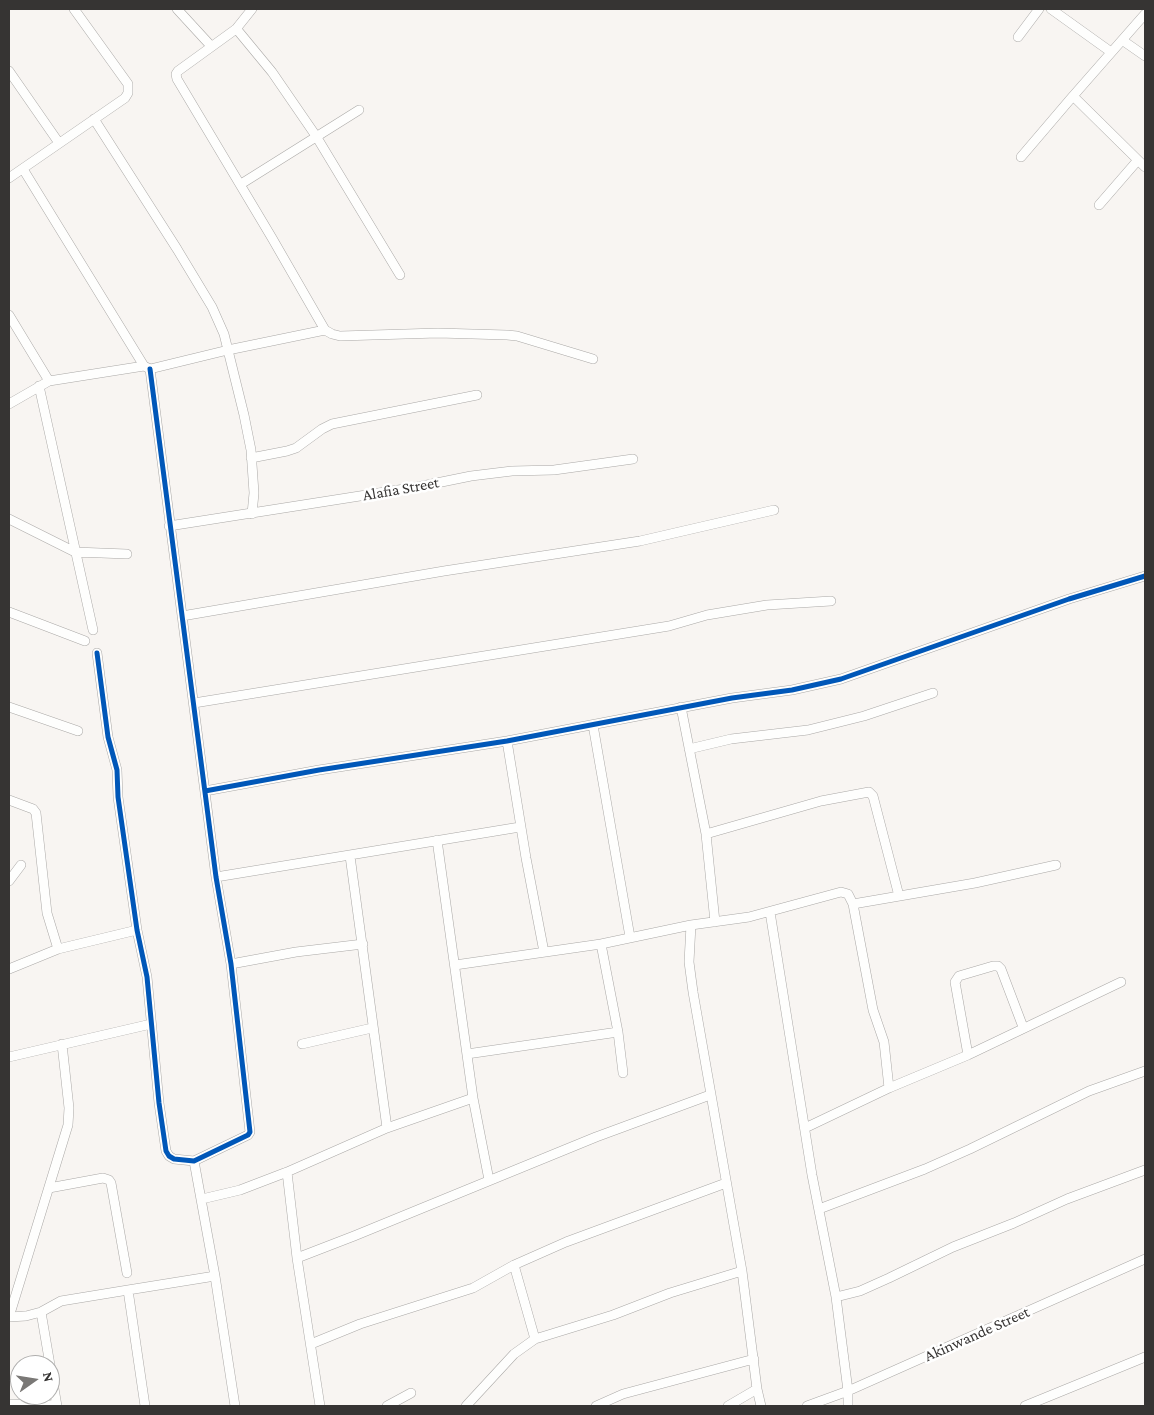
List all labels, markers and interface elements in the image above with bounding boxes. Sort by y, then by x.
street label: Alafia Street [361,473,441,505]
street label: Akinwande Street [921,1302,1033,1366]
north arrow [10,1355,60,1405]
text: N [40,1370,58,1383]

